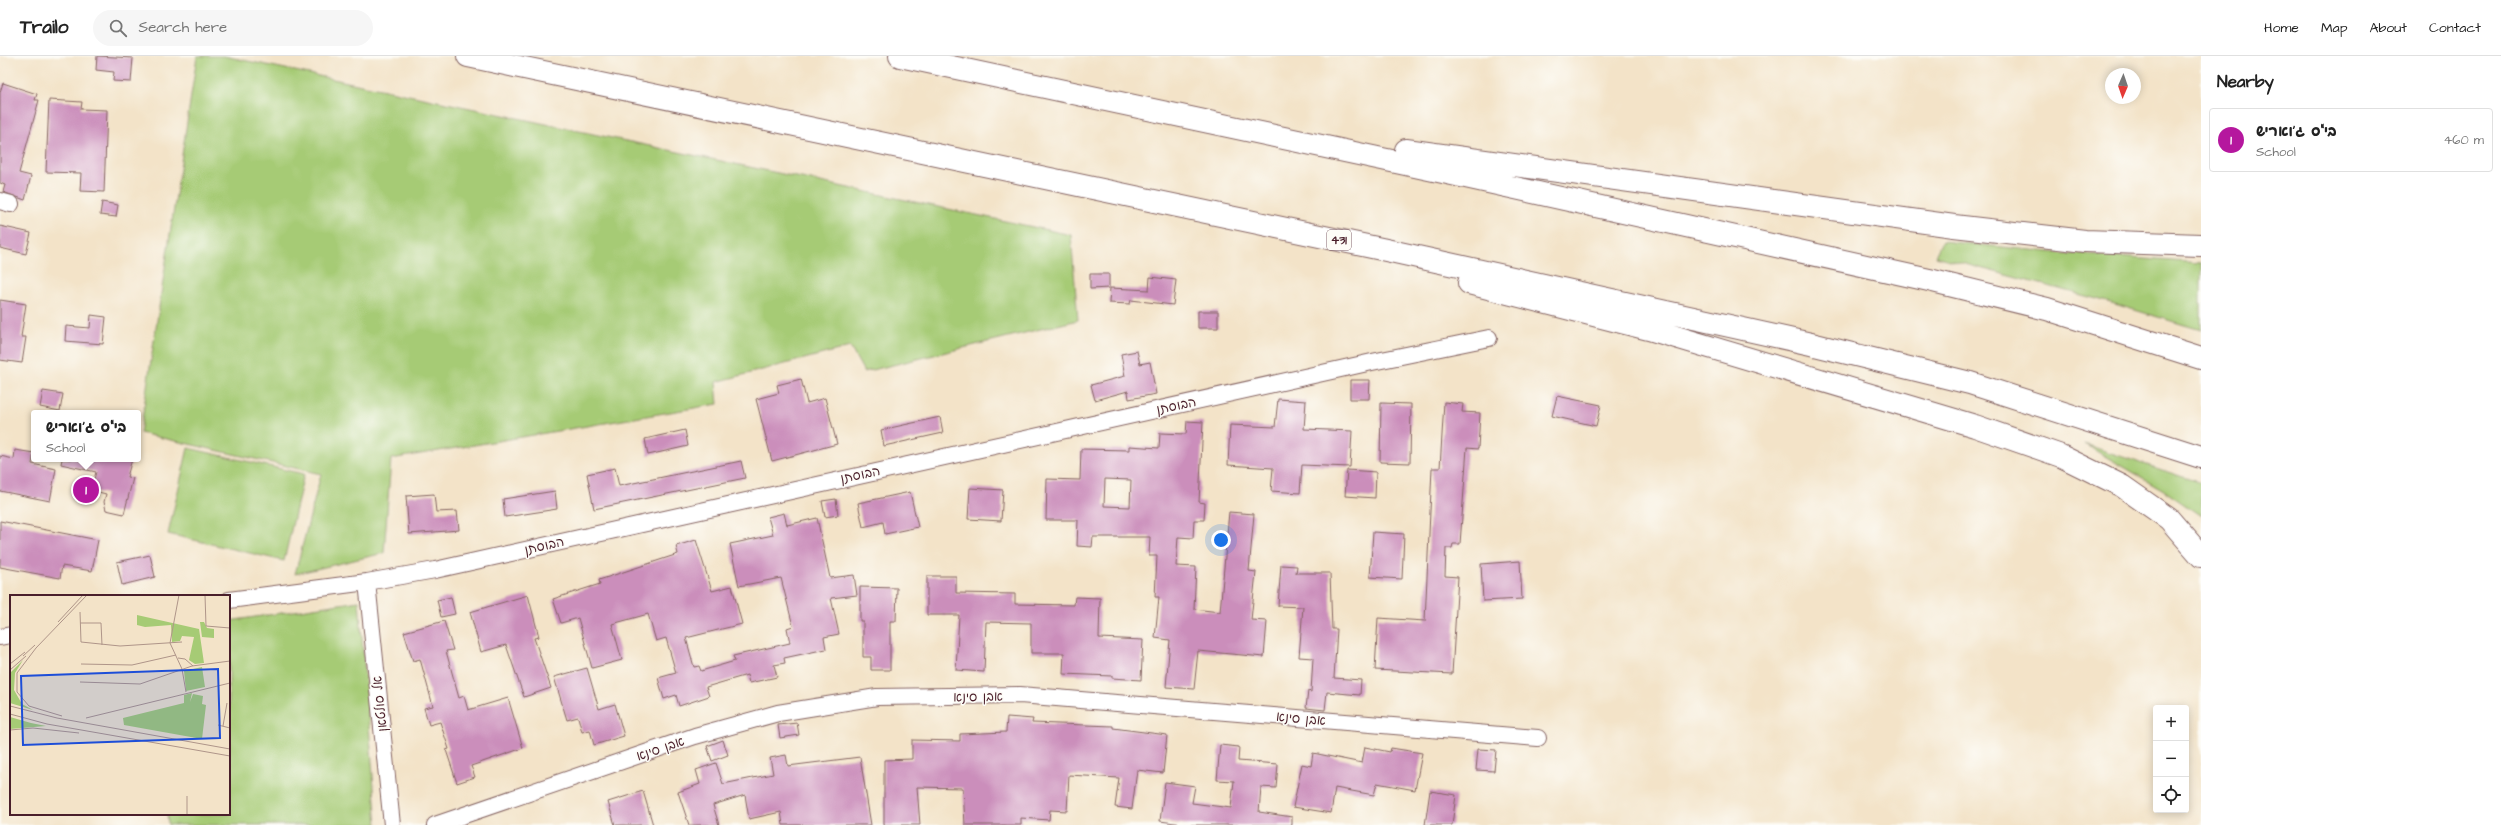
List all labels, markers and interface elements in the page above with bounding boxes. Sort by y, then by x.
search box [93,10,373,46]
text: Trailo [20,14,69,41]
icon: search [107,17,129,39]
text: Search here [139,17,227,38]
text: Home [2264,18,2299,38]
text: Map [2321,18,2347,38]
text: About [2369,18,2407,38]
text: Contact [2429,18,2481,38]
north arrow [2105,68,2141,104]
text: Nearby [2217,70,2274,94]
text: בי"ס ג'ואריש [2256,121,2337,142]
text: 1 [2230,131,2232,149]
text: 460 m [2443,131,2484,149]
text: School [2256,143,2296,161]
road number: 431 [1327,230,1351,250]
street label: הבוסתן [1155,393,1198,419]
popup [31,410,141,462]
text: בי"ס ג'ואריש [46,417,126,438]
text: School [46,439,85,457]
street label: הבוסתן [839,462,882,488]
pin: 1 [73,475,99,505]
your location [1211,530,1231,550]
street label: הבוסתן [523,533,566,559]
inset map [10,595,230,815]
street label: אל סולטאן [368,675,392,733]
street label: אבן סינא [953,688,1003,706]
map controls [2153,705,2189,813]
button: + [2153,705,2189,741]
street label: אבן סינא [1275,708,1327,730]
street label: אבן סינא [634,732,687,766]
button: − [2153,741,2189,777]
button: locate [2153,777,2189,813]

